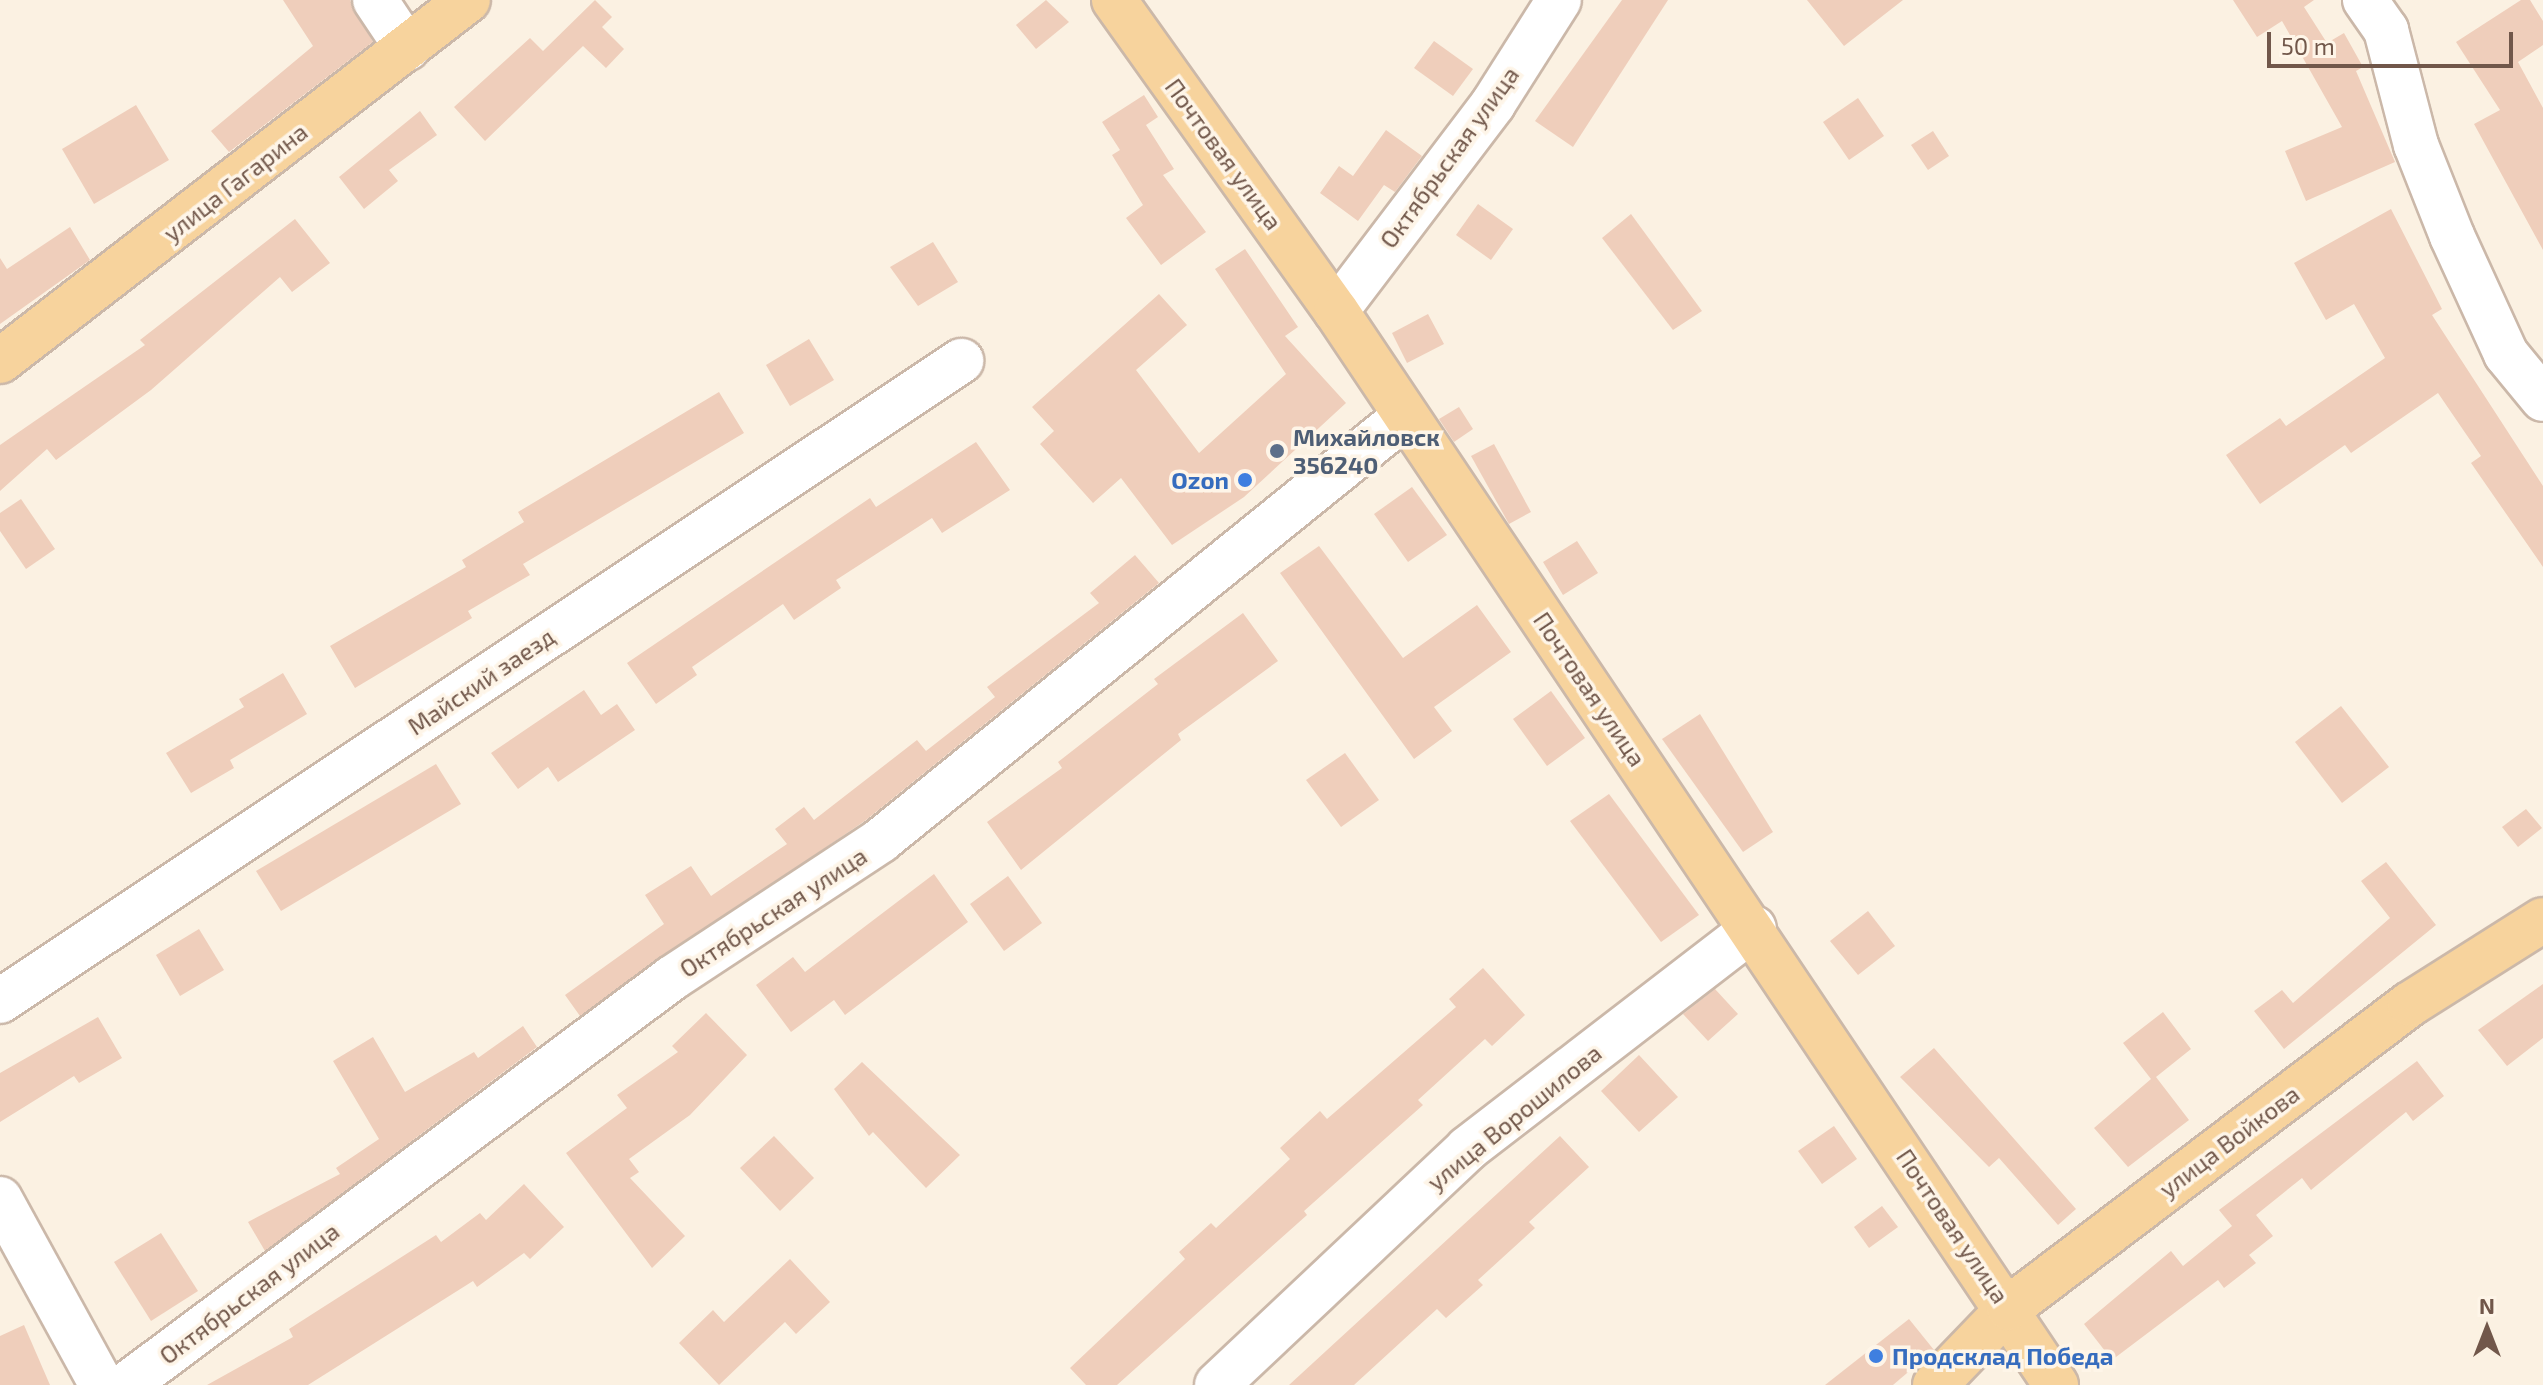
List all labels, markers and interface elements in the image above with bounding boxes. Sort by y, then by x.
scale bar [2271,16,2517,66]
text: 50 m [2281,31,2335,60]
street label: Октябрьская улица [1374,61,1524,253]
street label: Почтовая улица [1160,73,1288,235]
street label: улица Гагарина [157,117,313,247]
place label: Михайловск 356240 [1293,423,1440,479]
marker: Михайловск 356240 [1268,442,1286,460]
place label: Ozon [1171,466,1229,494]
marker: Ozon [1236,471,1254,489]
street label: Почтовая улица [1528,606,1652,772]
street label: Майский заезд [402,621,560,741]
street label: Октябрьская улица [674,841,872,983]
street label: улица Ворошилова [1421,1038,1607,1196]
street label: улица Войкова [2153,1079,2305,1203]
street label: Почтовая улица [1891,1143,2015,1309]
street label: Октябрьская улица [154,1216,344,1370]
north arrow [2447,1289,2527,1369]
text: N [2479,1292,2495,1318]
place label: Продсклад Победа [1892,1342,2114,1370]
marker: Продсклад Победа [1867,1347,1885,1365]

